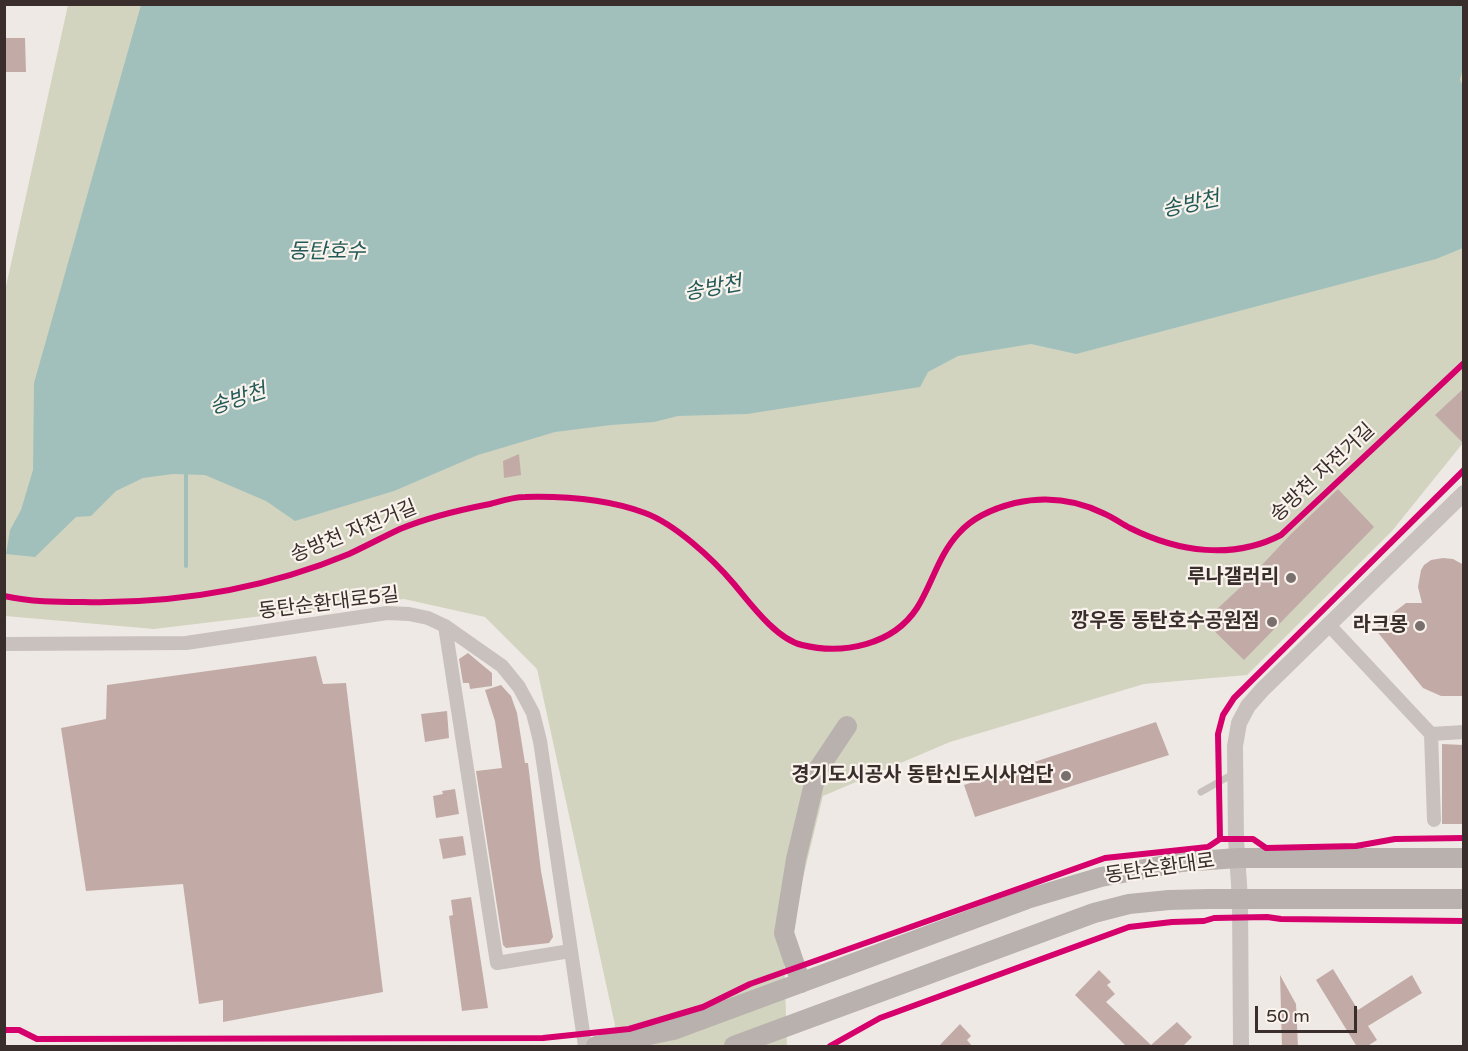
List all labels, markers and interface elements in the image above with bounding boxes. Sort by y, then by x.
water label: 송방천 [1160,187,1222,223]
water label: 동탄호수 [288,239,366,265]
water label: 송방천 [682,272,744,306]
water label: 송방천 [207,379,269,421]
street label: 송방천 자전거길 [1266,419,1380,527]
street label: 송방천 자전거길 [287,496,421,568]
place label: 루나갤러리 [1187,566,1279,590]
marker: 루나갤러리 [1284,571,1298,585]
street label: 동탄순환대로5길 [257,583,401,625]
place label: 깡우동 동탄호수공원점 [1071,610,1260,634]
place label: 라크몽 [1353,614,1408,638]
marker: 깡우동 동탄호수공원점 [1265,615,1279,629]
marker: 라크몽 [1413,619,1427,633]
place label: 경기도시공사 동탄신도시사업단 [791,764,1054,788]
marker: 경기도시공사 동탄신도시사업단 [1059,769,1073,783]
street label: 동탄순환대로 [1104,849,1216,889]
scale bar [1258,994,1360,1032]
text: 50 m [1266,1005,1310,1027]

